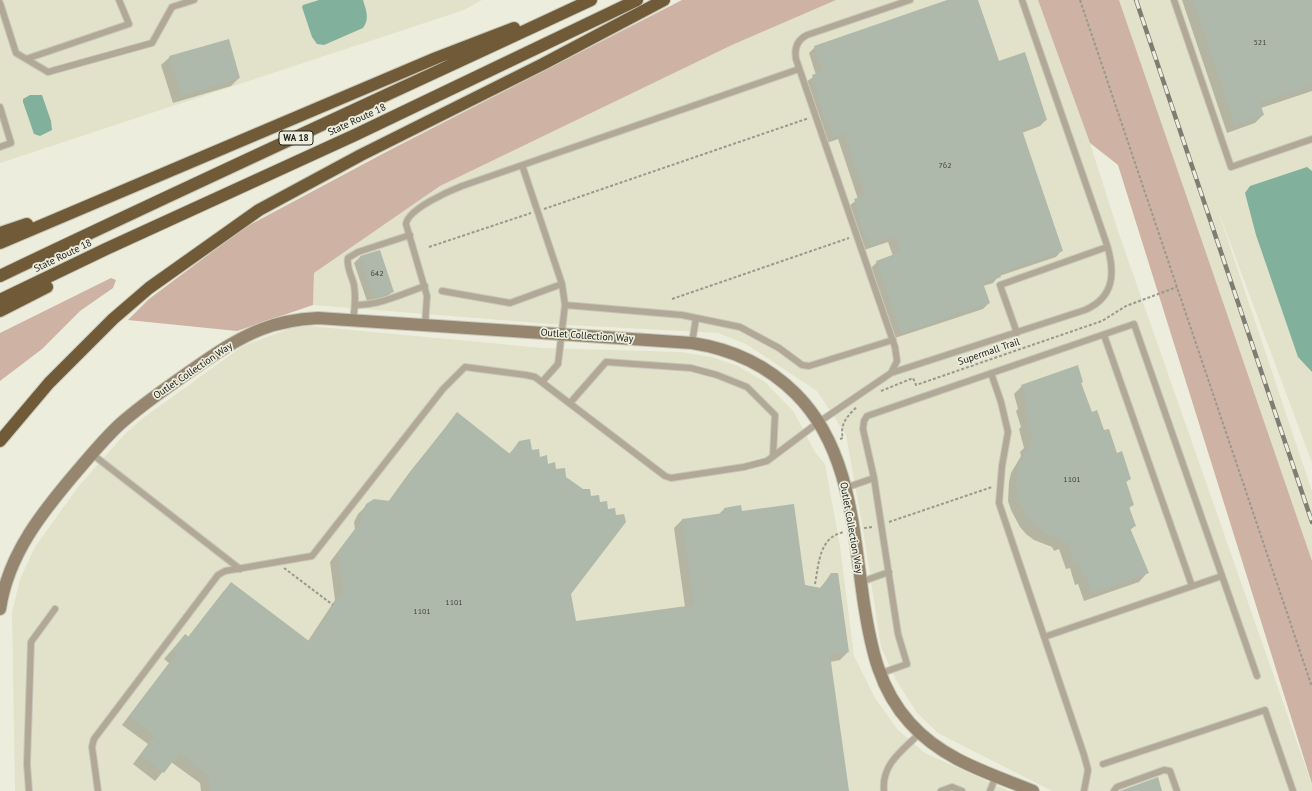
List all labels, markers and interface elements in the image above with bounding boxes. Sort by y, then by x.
house number: 521 [1253,38,1267,48]
street label: State Route 18 [326,101,388,139]
road number: WA 18 [279,131,313,145]
house number: 762 [938,161,952,171]
street label: State Route 18 [32,237,94,275]
house number: 642 [370,269,384,279]
street label: Outlet Collection Way [540,327,634,345]
street label: Supermall Trail [956,336,1022,368]
street label: Outlet Collection Way [151,340,235,402]
house number: 1101 [1063,475,1081,485]
street label: Outlet Collection Way [837,481,865,575]
house number: 1101 [445,598,463,608]
house number: 1101 [413,607,431,617]

